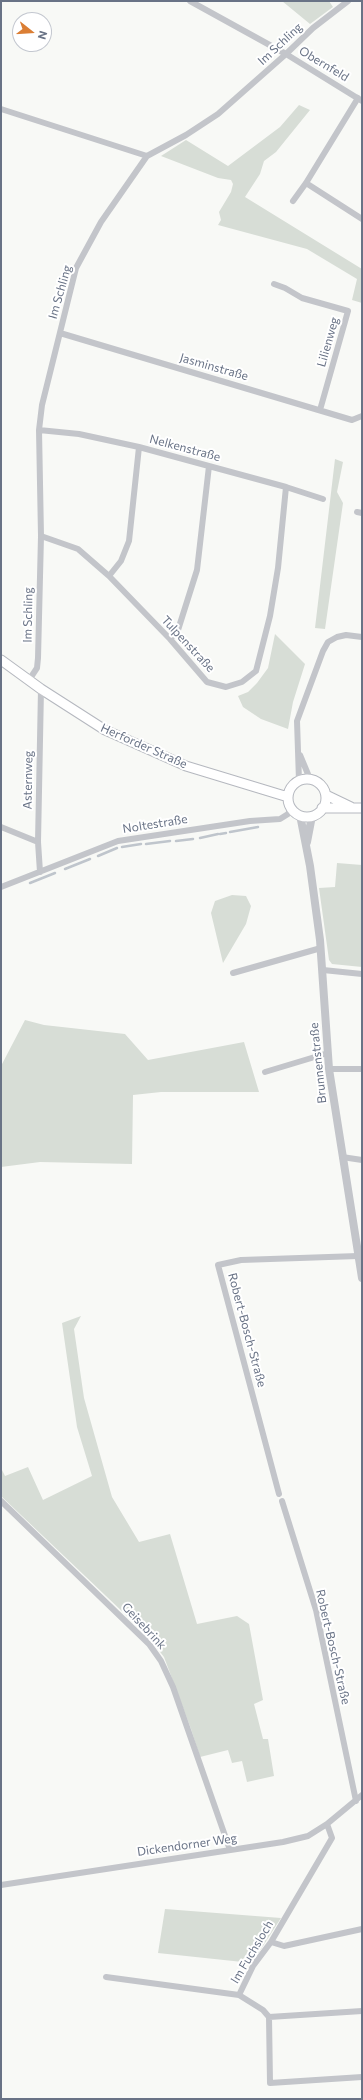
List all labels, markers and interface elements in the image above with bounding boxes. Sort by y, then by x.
north arrow [12,12,52,52]
street label: Im Schling [255,20,305,68]
text: N [36,30,50,41]
street label: Obernfeld [296,43,352,85]
street label: Im Schling [45,263,75,321]
street label: Lilienweg [314,315,342,369]
street label: Jasminstraße [178,350,250,384]
street label: Nelkenstraße [148,432,222,464]
street label: Im Schling [20,587,36,643]
street label: Tulpenstraße [158,613,218,675]
street label: Herforder Straße [99,720,189,772]
street label: Asternweg [20,751,36,809]
street label: Noltestraße [122,812,188,836]
street label: Brunnenstraße [307,1022,329,1104]
street label: Robert-Bosch-Straße [225,1271,269,1389]
street label: Robert-Bosch-Straße [313,1588,353,1706]
street label: Geisebrink [119,1600,169,1652]
street label: Dickendorner Weg [136,1831,238,1859]
street label: Im Fuchsloch [228,1918,276,1986]

